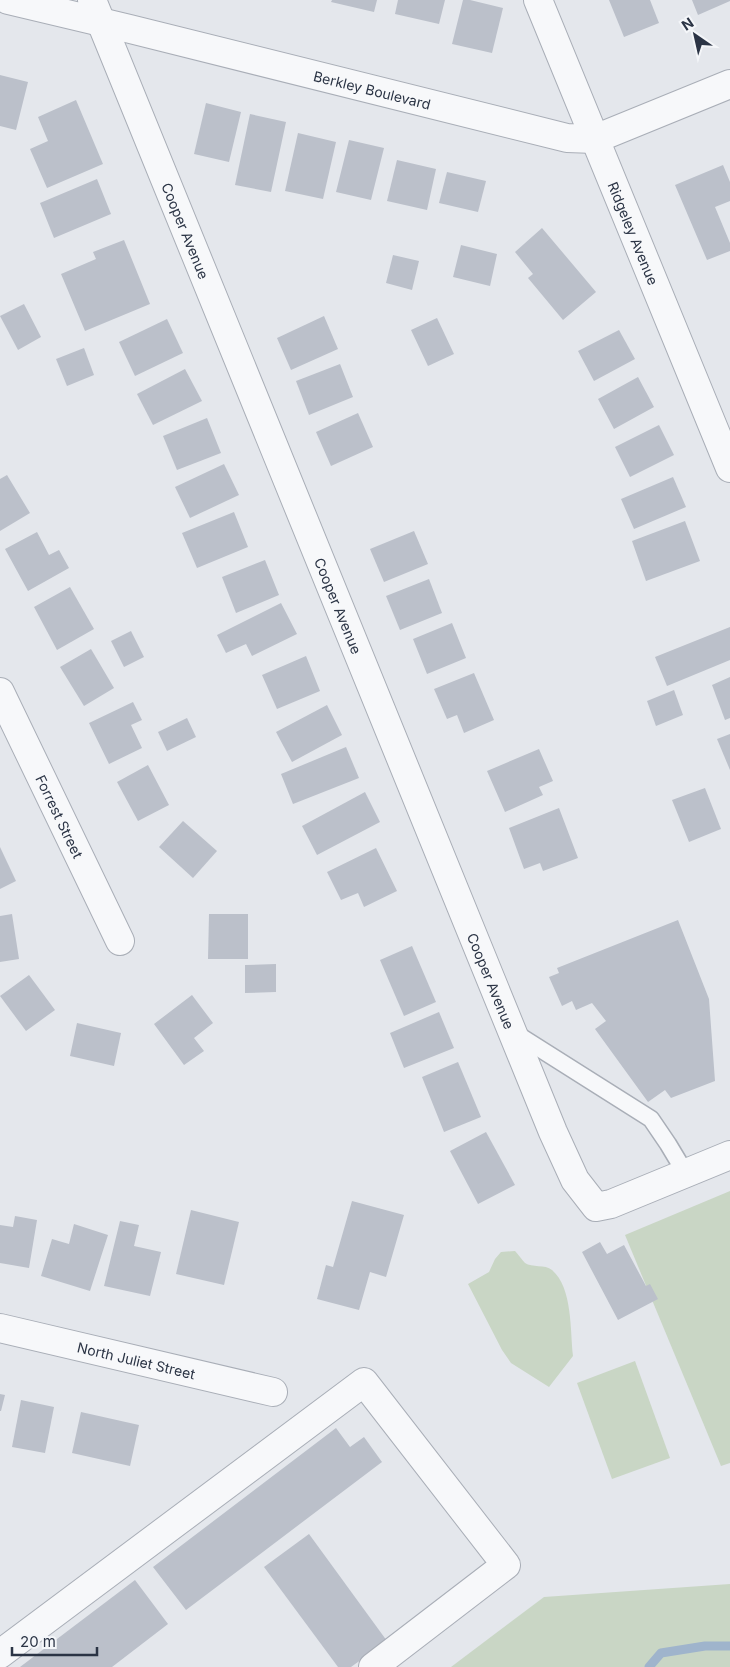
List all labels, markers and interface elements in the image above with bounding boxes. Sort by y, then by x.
north arrow [670,10,720,60]
text: N [678,14,697,34]
street label: Berkley Boulevard [312,67,432,112]
street label: Ridgeley Avenue [605,179,662,287]
street label: Cooper Avenue [159,180,213,281]
street label: Cooper Avenue [312,555,366,656]
street label: Forrest Street [33,772,87,861]
street label: Cooper Avenue [464,930,519,1031]
street label: North Juliet Street [76,1338,197,1382]
scale bar [12,1624,98,1656]
text: 20 m [20,1632,56,1651]

